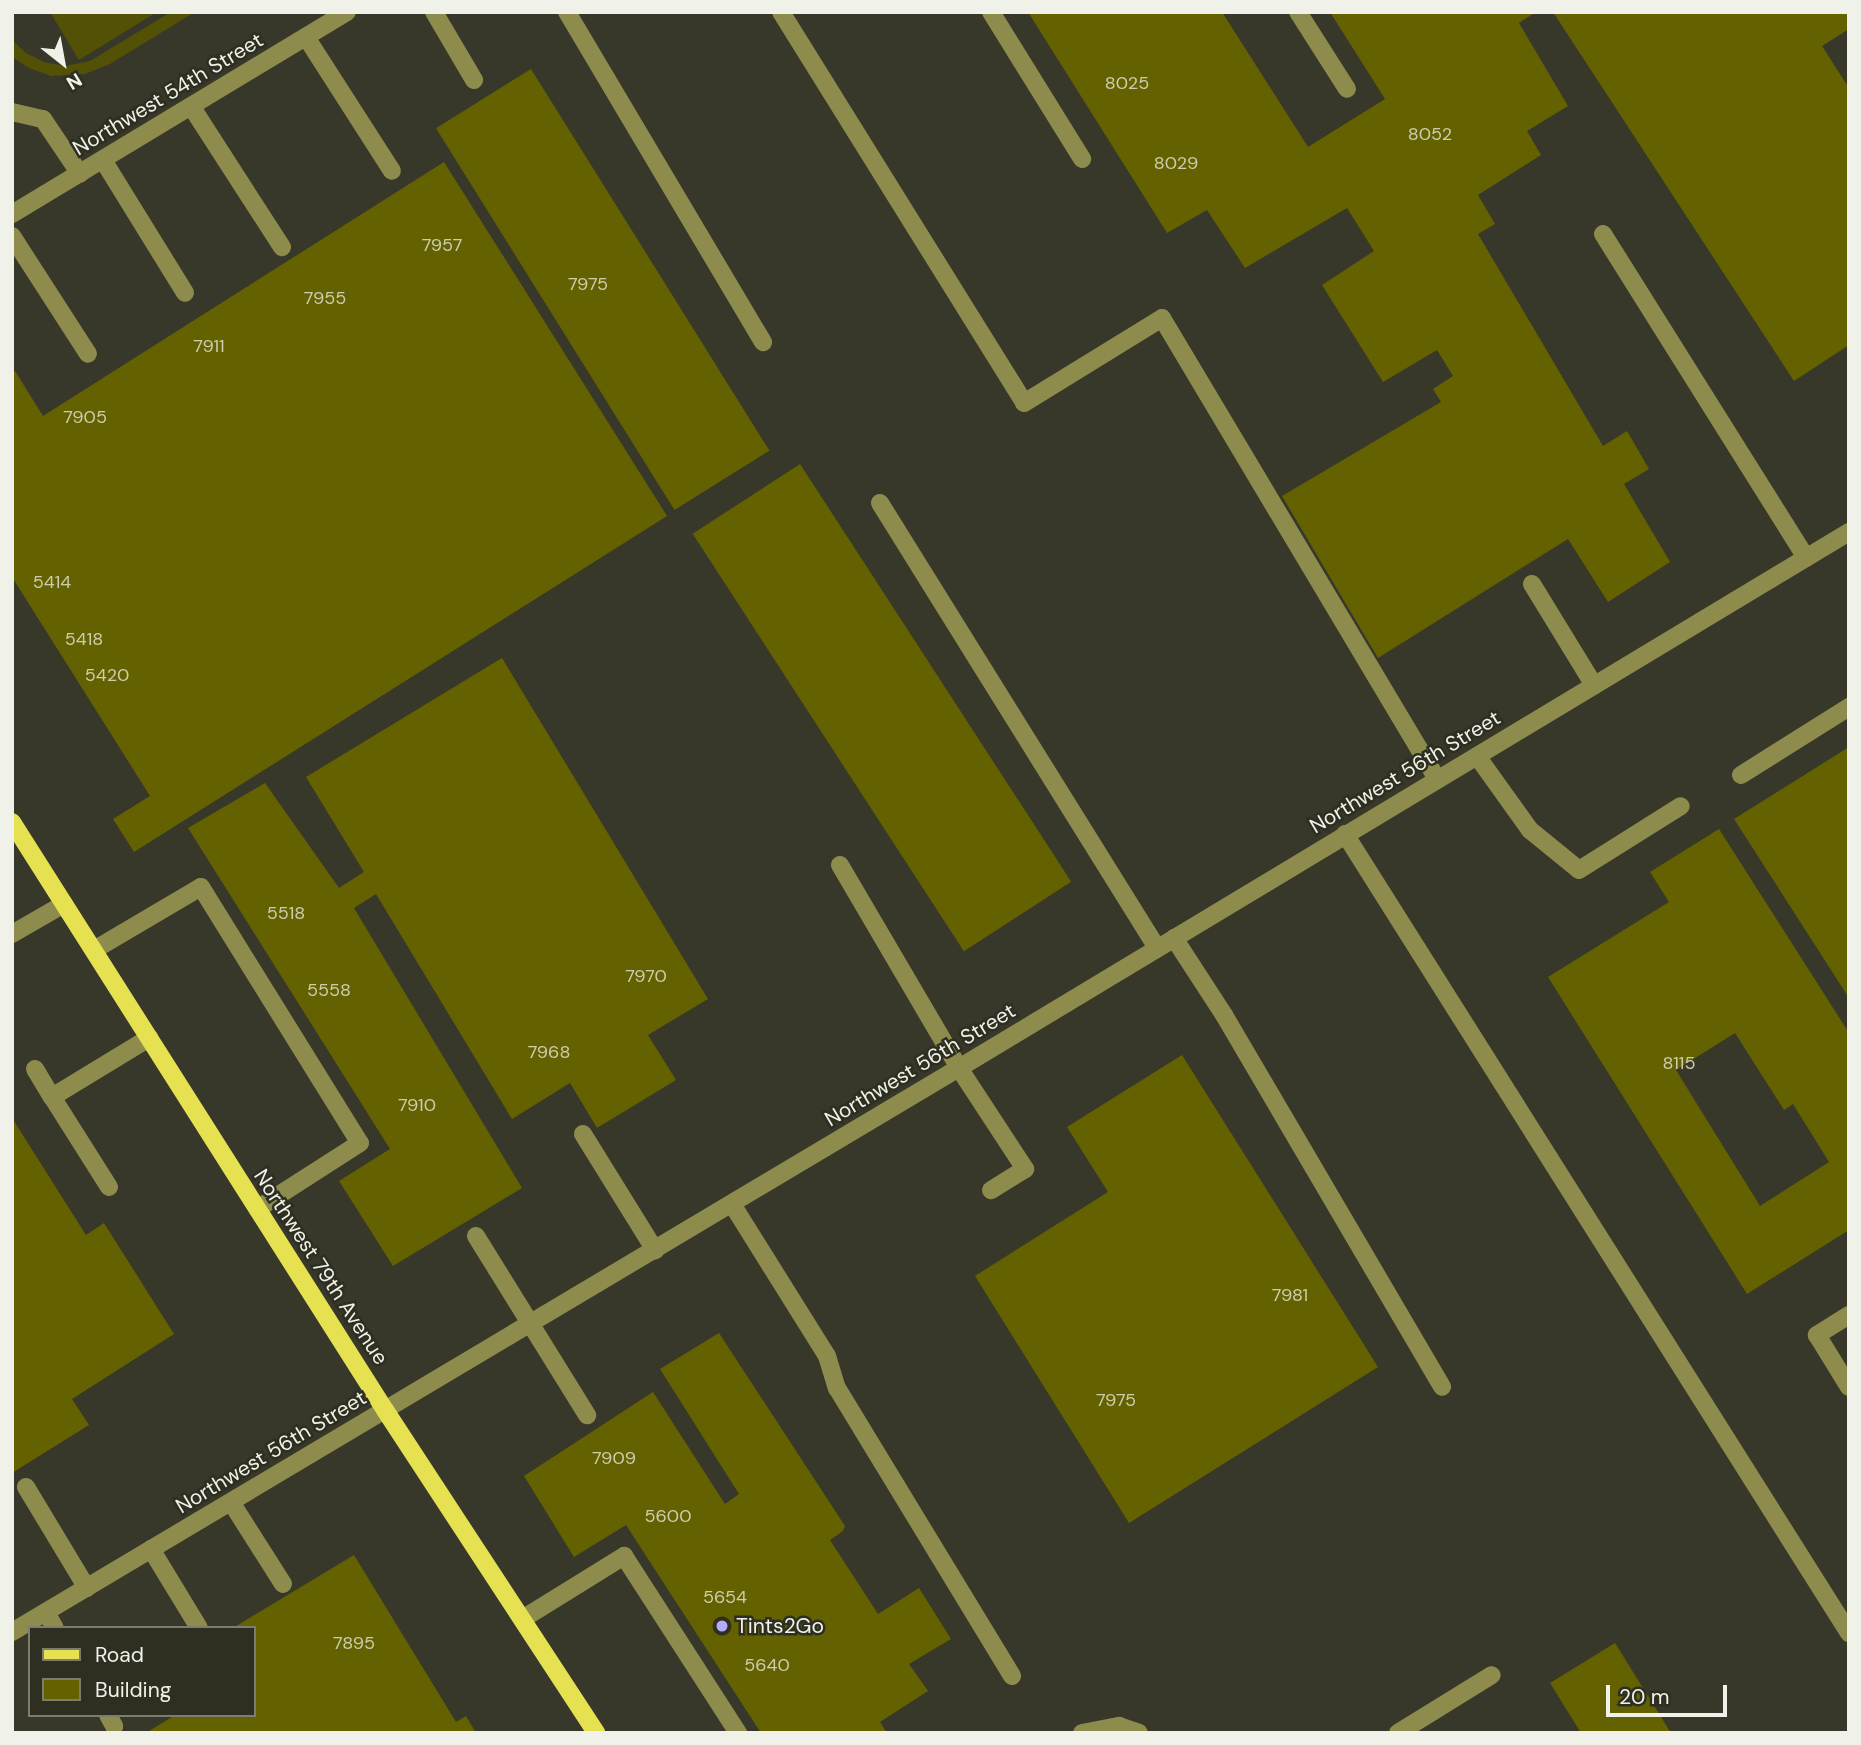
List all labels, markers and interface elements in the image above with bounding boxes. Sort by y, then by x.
street label: Northwest 54th Street [68,27,268,161]
north arrow [28,28,98,98]
house number: 8025 [1105,72,1149,94]
house number: 8052 [1408,123,1452,145]
house number: 8029 [1154,152,1198,174]
house number: 7957 [422,234,462,256]
house number: 7975 [568,273,608,295]
house number: 7955 [304,287,346,309]
house number: 7911 [193,335,225,357]
house number: 7905 [63,406,107,428]
house number: 5414 [33,571,71,593]
house number: 5418 [65,628,103,650]
house number: 5420 [85,664,129,686]
street label: Northwest 56th Street [1305,705,1505,839]
house number: 5518 [267,902,305,924]
house number: 7970 [625,965,667,987]
house number: 5558 [307,979,351,1001]
street label: Northwest 56th Street [820,998,1020,1132]
house number: 7968 [528,1041,570,1063]
house number: 8115 [1663,1052,1695,1074]
house number: 7910 [398,1094,436,1116]
street label: Northwest 79th Avenue [248,1165,394,1369]
house number: 7981 [1272,1284,1308,1306]
street label: Northwest 56th Street [171,1385,371,1519]
house number: 7975 [1096,1389,1136,1411]
house number: 7909 [592,1447,636,1469]
house number: 5600 [645,1505,691,1527]
house number: 5654 [703,1586,747,1608]
place label: Tints2Go [736,1613,824,1639]
marker: Tints2Go [714,1618,730,1634]
legend [28,1626,256,1717]
house number: 7895 [333,1632,375,1654]
text: Road [95,1641,144,1669]
house number: 5640 [744,1654,790,1676]
scale bar [1609,1672,1730,1716]
text: Building [95,1676,171,1704]
text: 20 m [1619,1683,1670,1711]

